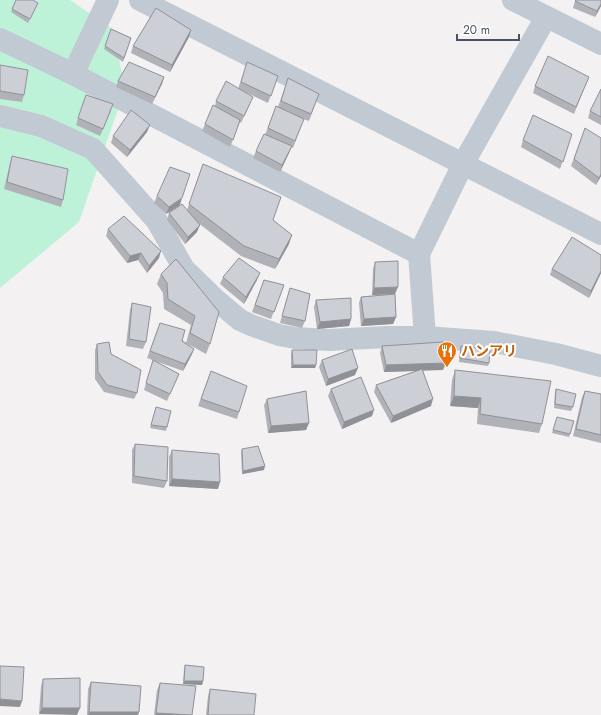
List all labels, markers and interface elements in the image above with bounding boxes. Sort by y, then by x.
scale bar [457,16,519,42]
text: 20 m [463,21,490,39]
restaurant icon: ハンアリ [436,340,458,368]
place label: ハンアリ [461,341,517,361]

